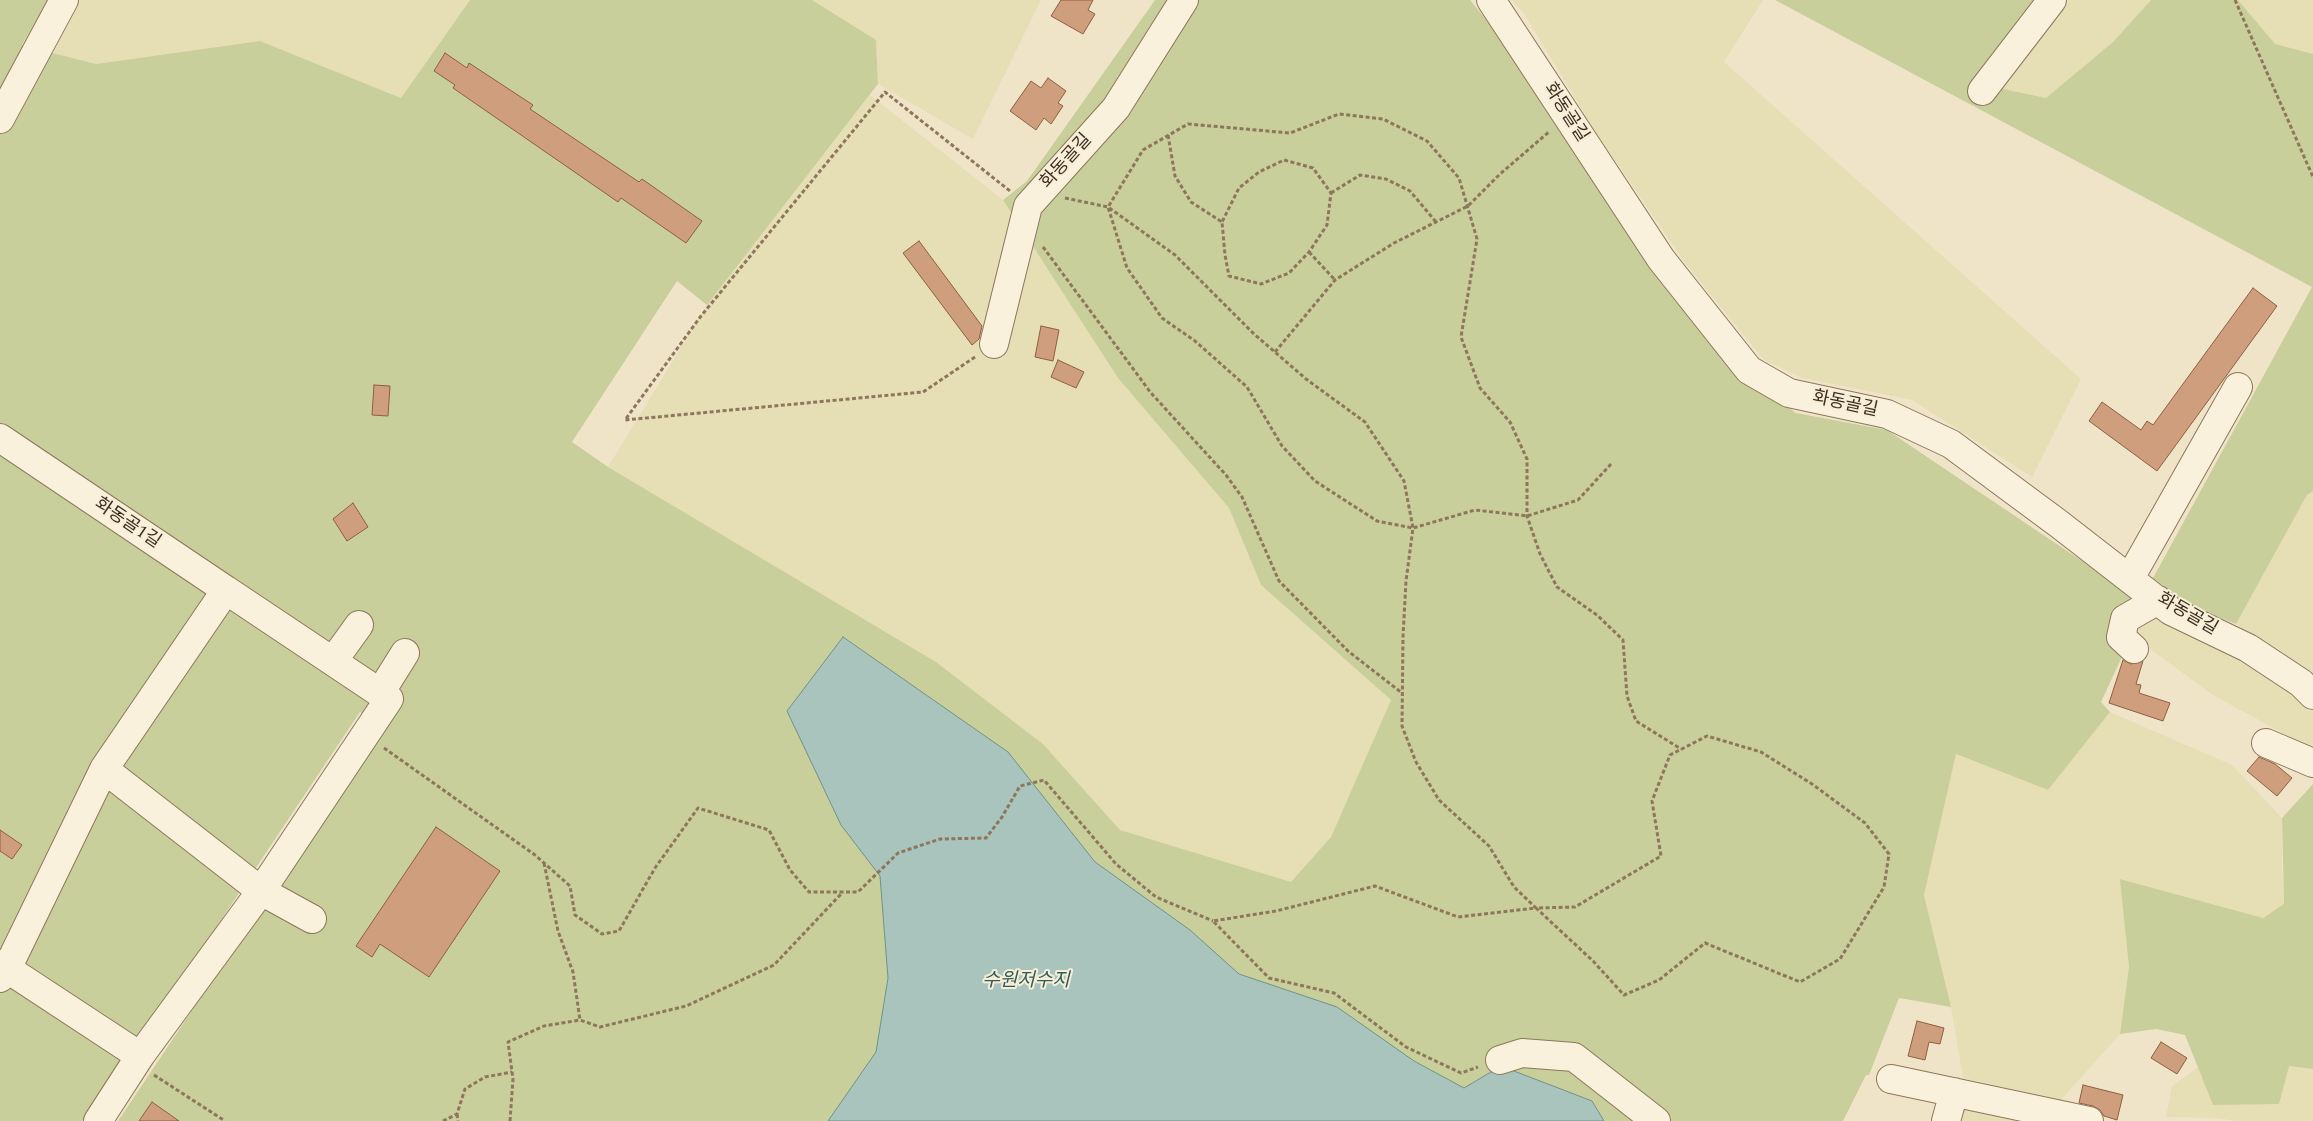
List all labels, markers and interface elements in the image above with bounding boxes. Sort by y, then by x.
street label: 화동골길 [1538,79,1592,147]
street label: 화동골길 [1037,130,1097,194]
street label: 화동골길 [1810,388,1880,422]
street label: 화동골1길 [90,494,164,554]
street label: 화동골길 [2153,589,2221,641]
water label: 수원저수지 [982,971,1070,993]

